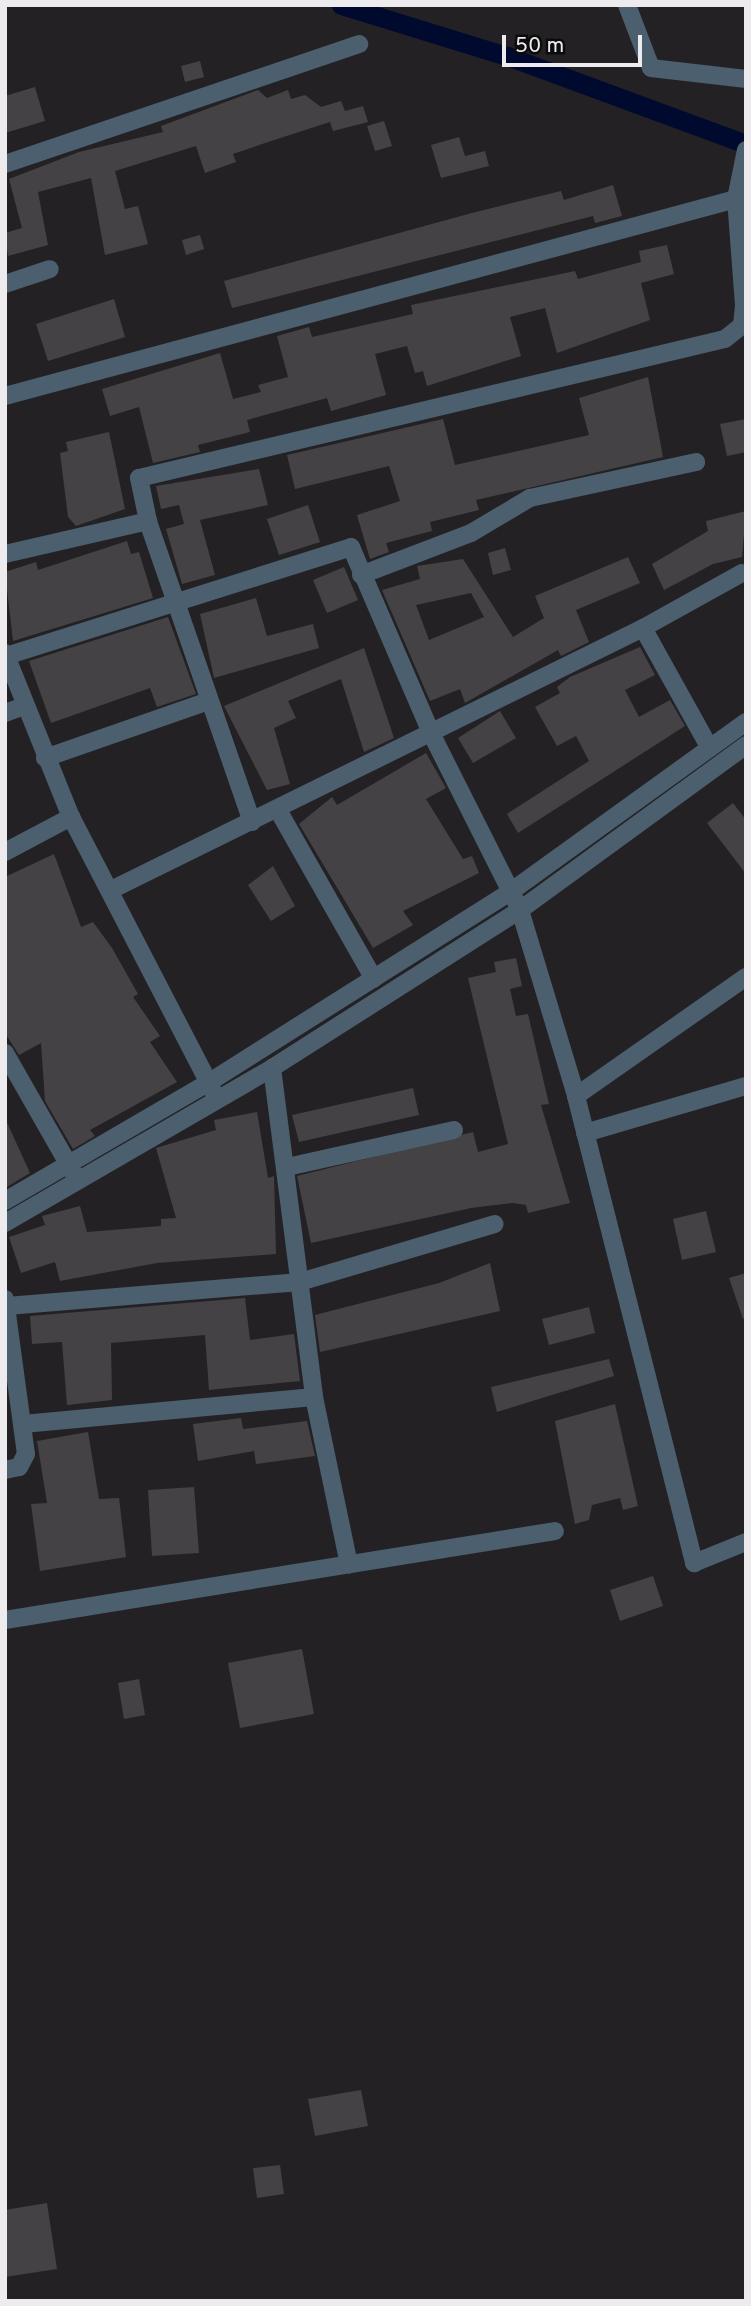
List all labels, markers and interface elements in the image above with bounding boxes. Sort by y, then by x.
scale bar [506,21,646,65]
text: 50 m [515,33,564,60]

